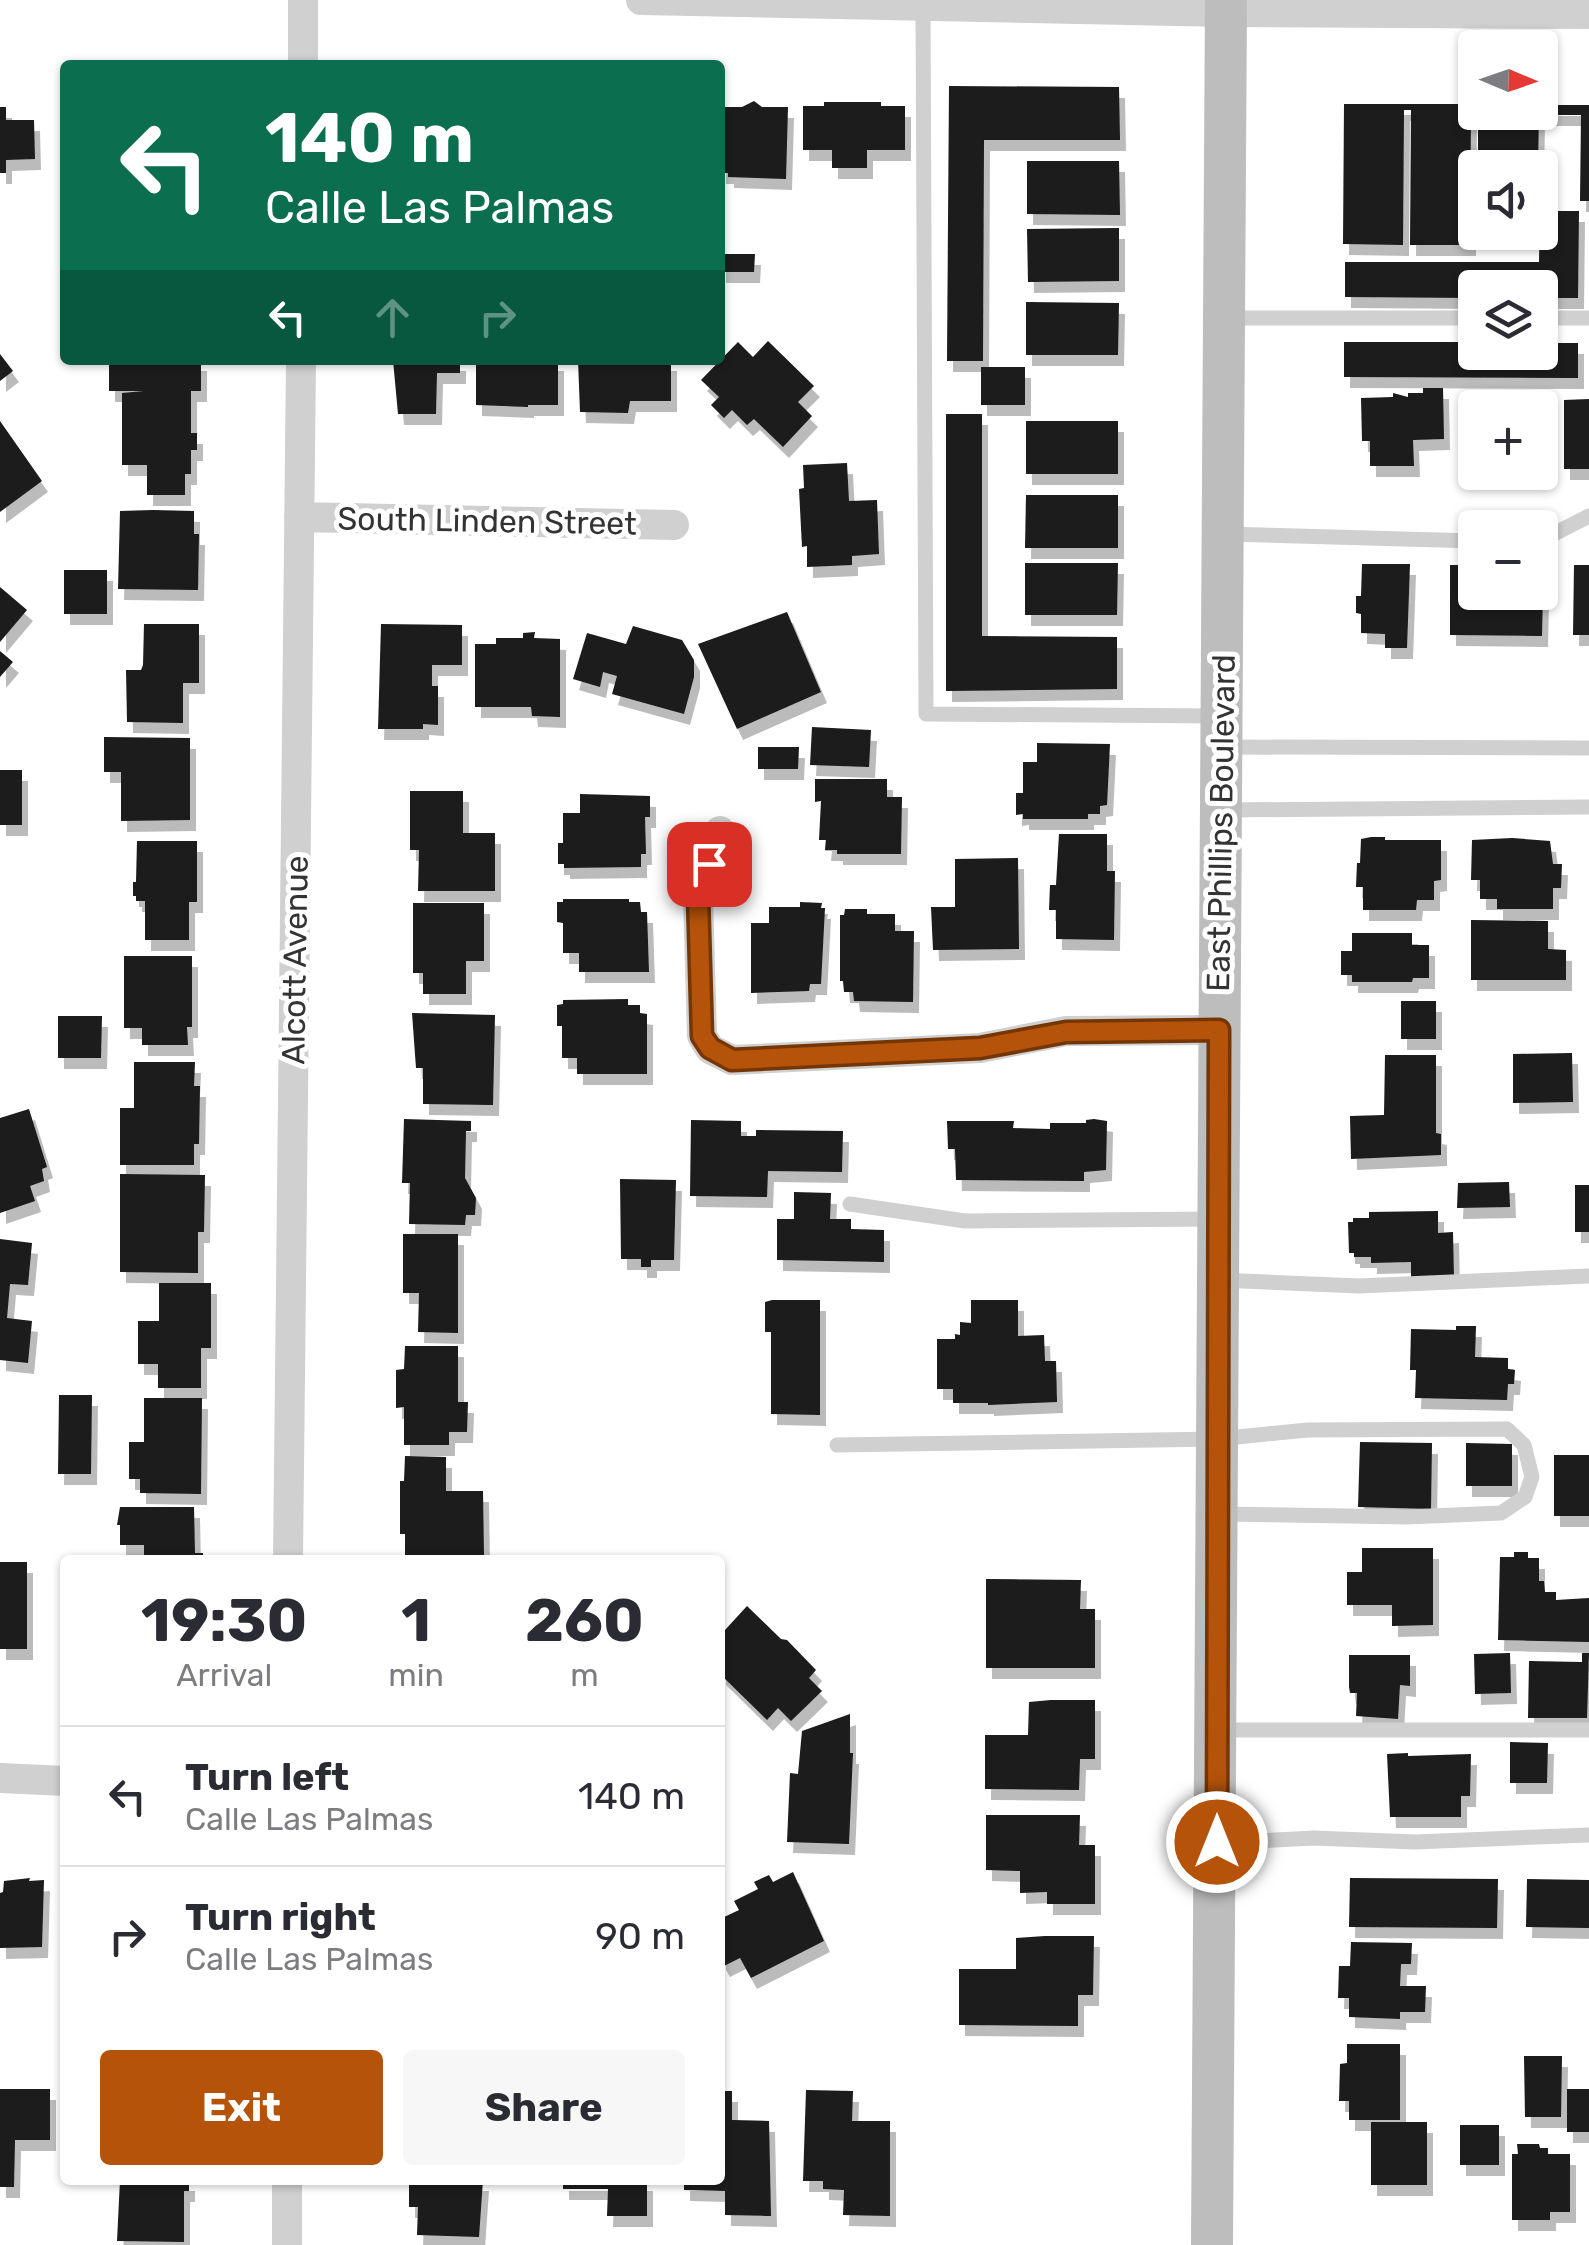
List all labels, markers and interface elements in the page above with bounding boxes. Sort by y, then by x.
north arrow [1458,30,1558,130]
map controls [1458,30,1558,610]
text: 140 m [265,97,474,180]
icon: left [100,100,230,230]
button: sound [1458,150,1558,250]
text: Calle Las Palmas [265,181,614,234]
button: layers [1458,270,1558,370]
icon: left [260,290,315,345]
icon: ahead [365,290,420,345]
icon: right [470,290,525,345]
button: + [1458,390,1558,490]
street label: South Linden Street [337,499,637,543]
button: − [1458,510,1558,610]
street label: East Phillips Boulevard [1199,654,1243,992]
pin [667,822,752,907]
icon: arrive [682,837,737,892]
street label: Alcott Avenue [274,855,316,1065]
text: 19:30 [141,1585,307,1656]
text: 1 [401,1585,431,1656]
text: 260 [525,1585,644,1656]
text: Arrival [176,1656,272,1694]
text: min [388,1656,444,1694]
text: m [570,1656,599,1694]
text: Turn left [185,1754,349,1800]
icon: left [100,1769,155,1824]
text: 140 m [578,1773,685,1819]
position arrow [1165,1790,1269,1894]
text: Calle Las Palmas [185,1800,433,1838]
text: Turn right [185,1894,376,1940]
icon: right [100,1909,155,1964]
text: 90 m [595,1913,685,1959]
text: Calle Las Palmas [185,1940,433,1978]
button: Exit [100,2050,383,2165]
button: Share [403,2050,685,2165]

